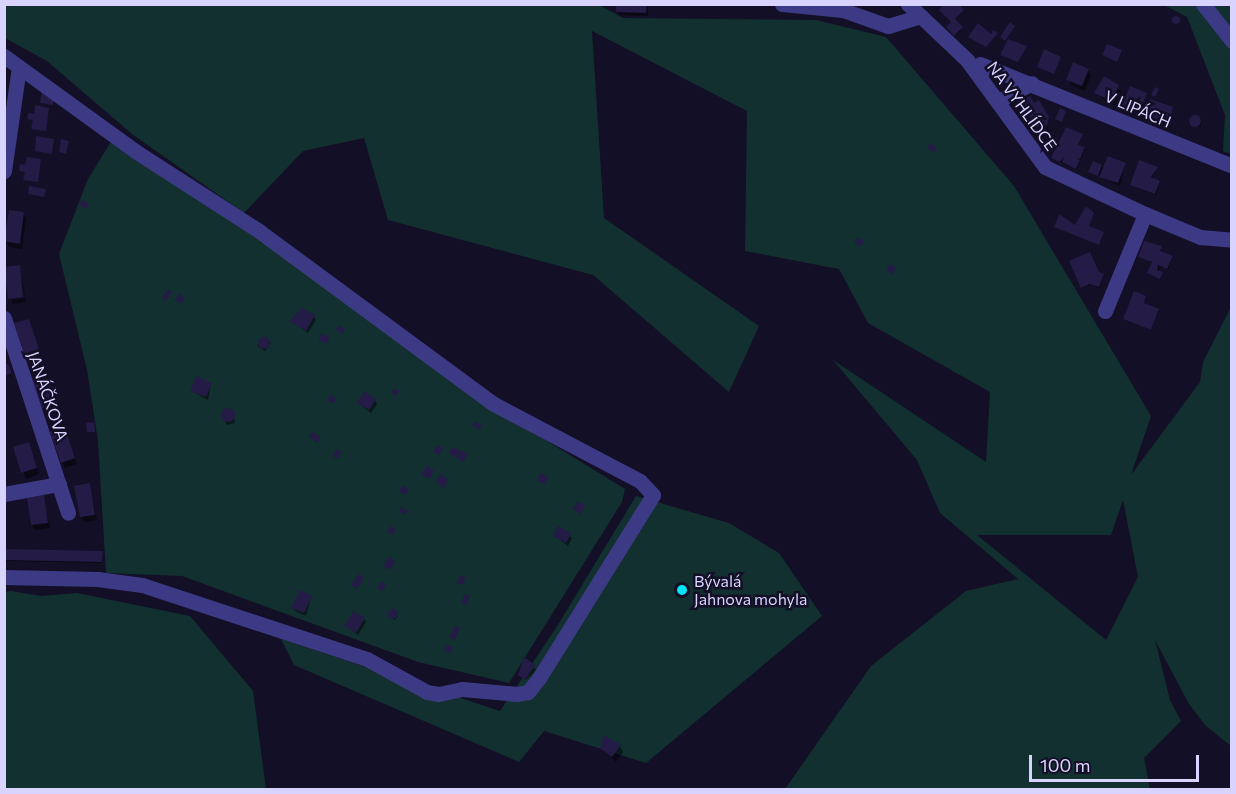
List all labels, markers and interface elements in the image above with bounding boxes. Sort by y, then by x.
street label: NA VYHLÍDCE [983,58,1061,154]
street label: V LIPÁCH [1102,86,1174,132]
street label: JANÁČKOVA [24,349,72,443]
place label: Bývalá Jahnova mohyla [694,571,807,609]
marker: Bývalá Jahnova mohyla [675,583,689,597]
scale bar [1032,743,1202,781]
text: 100 m [1040,754,1090,776]

